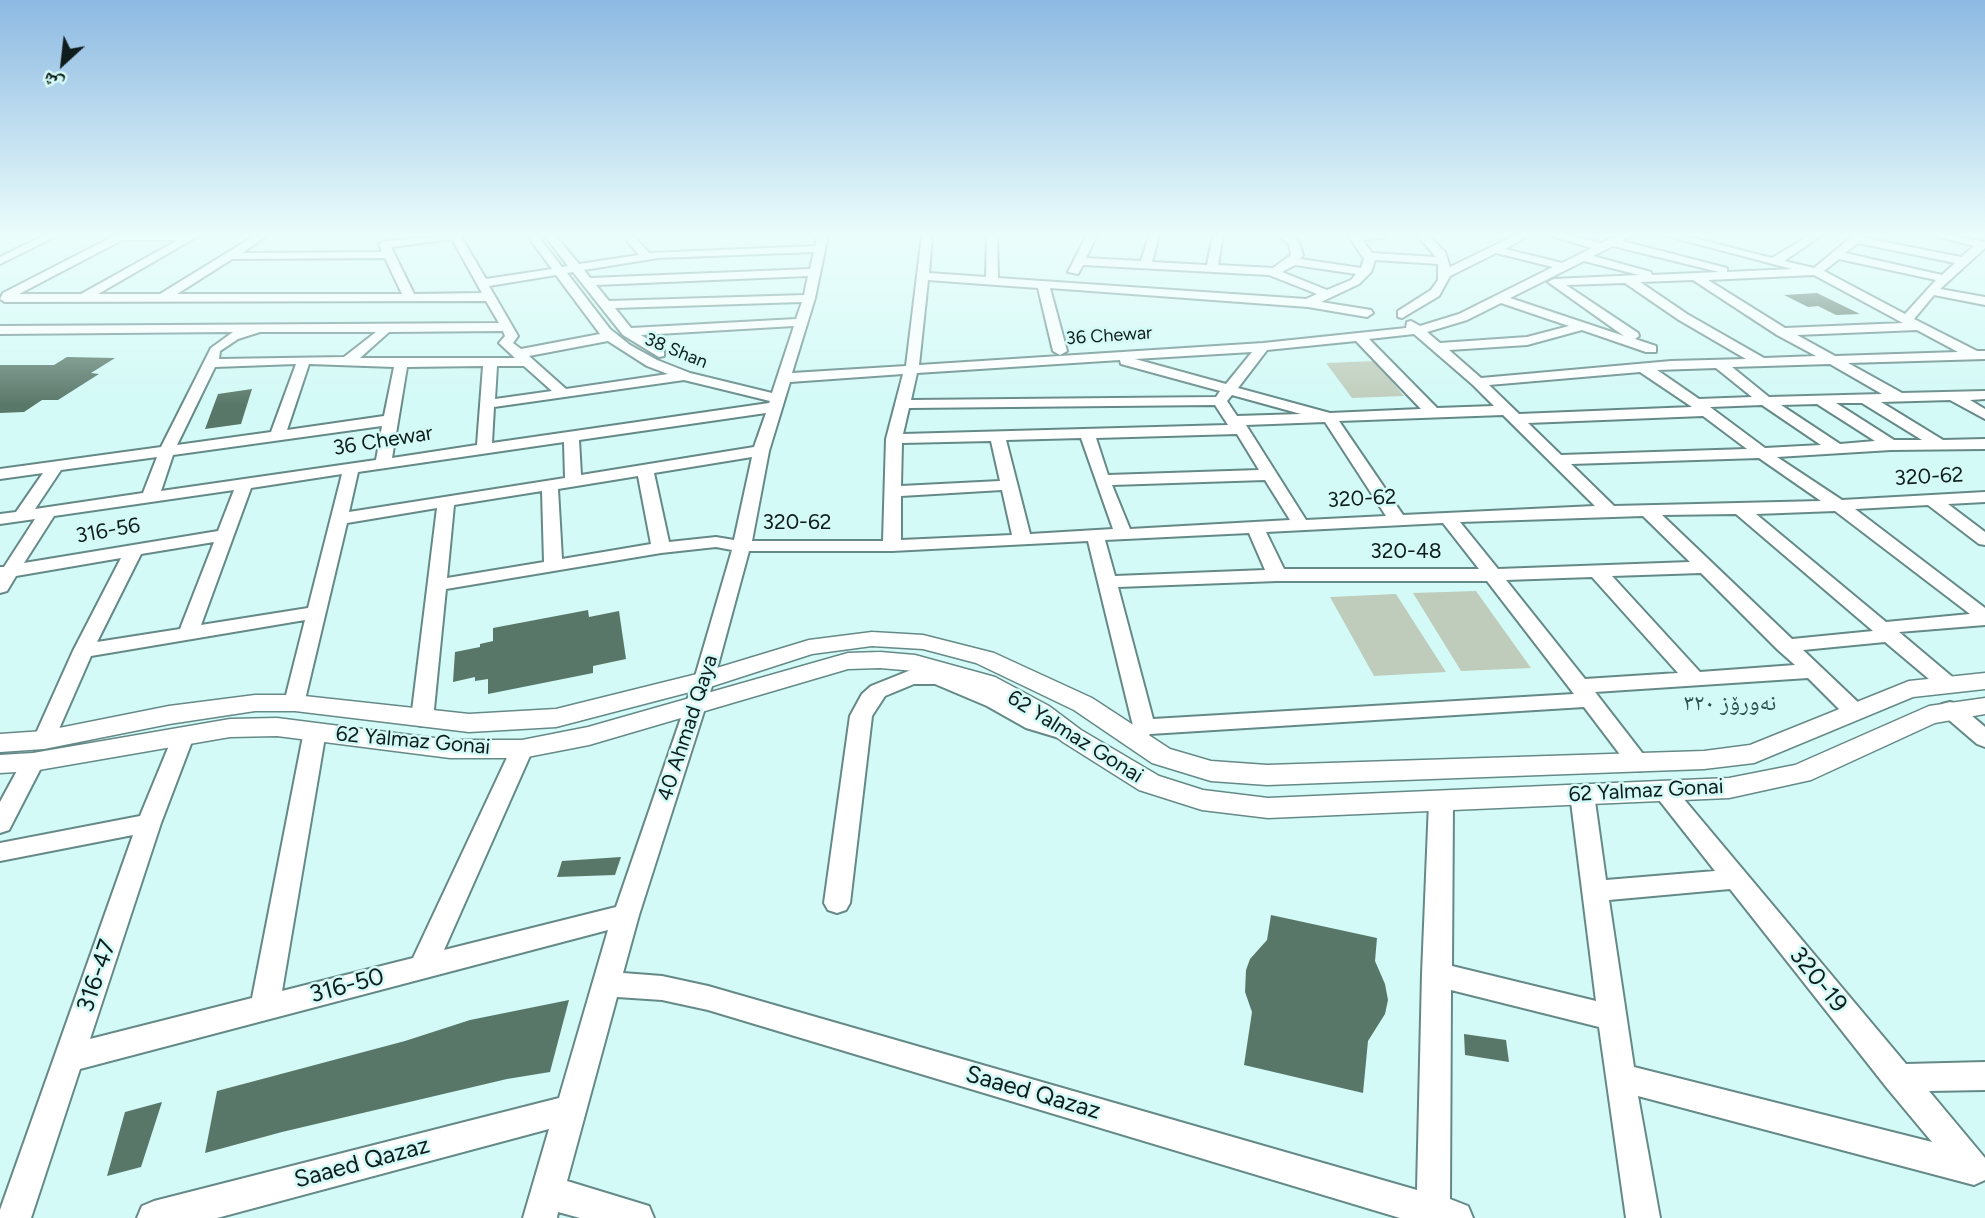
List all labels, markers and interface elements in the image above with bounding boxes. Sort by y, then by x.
north arrow [28,28,98,98]
text: ش [39,67,67,97]
street label: 36 Chewar [1065,322,1153,350]
street label: 38 Shan [642,329,710,373]
street label: 36 Chewar [331,421,435,461]
street label: 320-62 [1894,463,1964,491]
street label: 320-62 [1327,485,1397,513]
street label: 320-62 [762,510,832,536]
street label: 316-56 [74,513,142,549]
street label: 320-48 [1370,539,1442,565]
street label: 40 Ahmad Qaya [653,652,723,804]
street label: 62 Yalmaz Gonai [1003,685,1147,789]
district label: نەورۆز ٣٢٠ [1684,689,1776,717]
street label: 62 Yalmaz Gonai [335,722,491,760]
street label: 62 Yalmaz Gonai [1568,774,1724,808]
street label: 316-47 [71,936,123,1016]
street label: 320-19 [1783,942,1853,1018]
street label: 316-50 [307,962,387,1010]
street label: Saaed Qazaz [962,1060,1104,1126]
street label: Saaed Qazaz [291,1131,433,1195]

